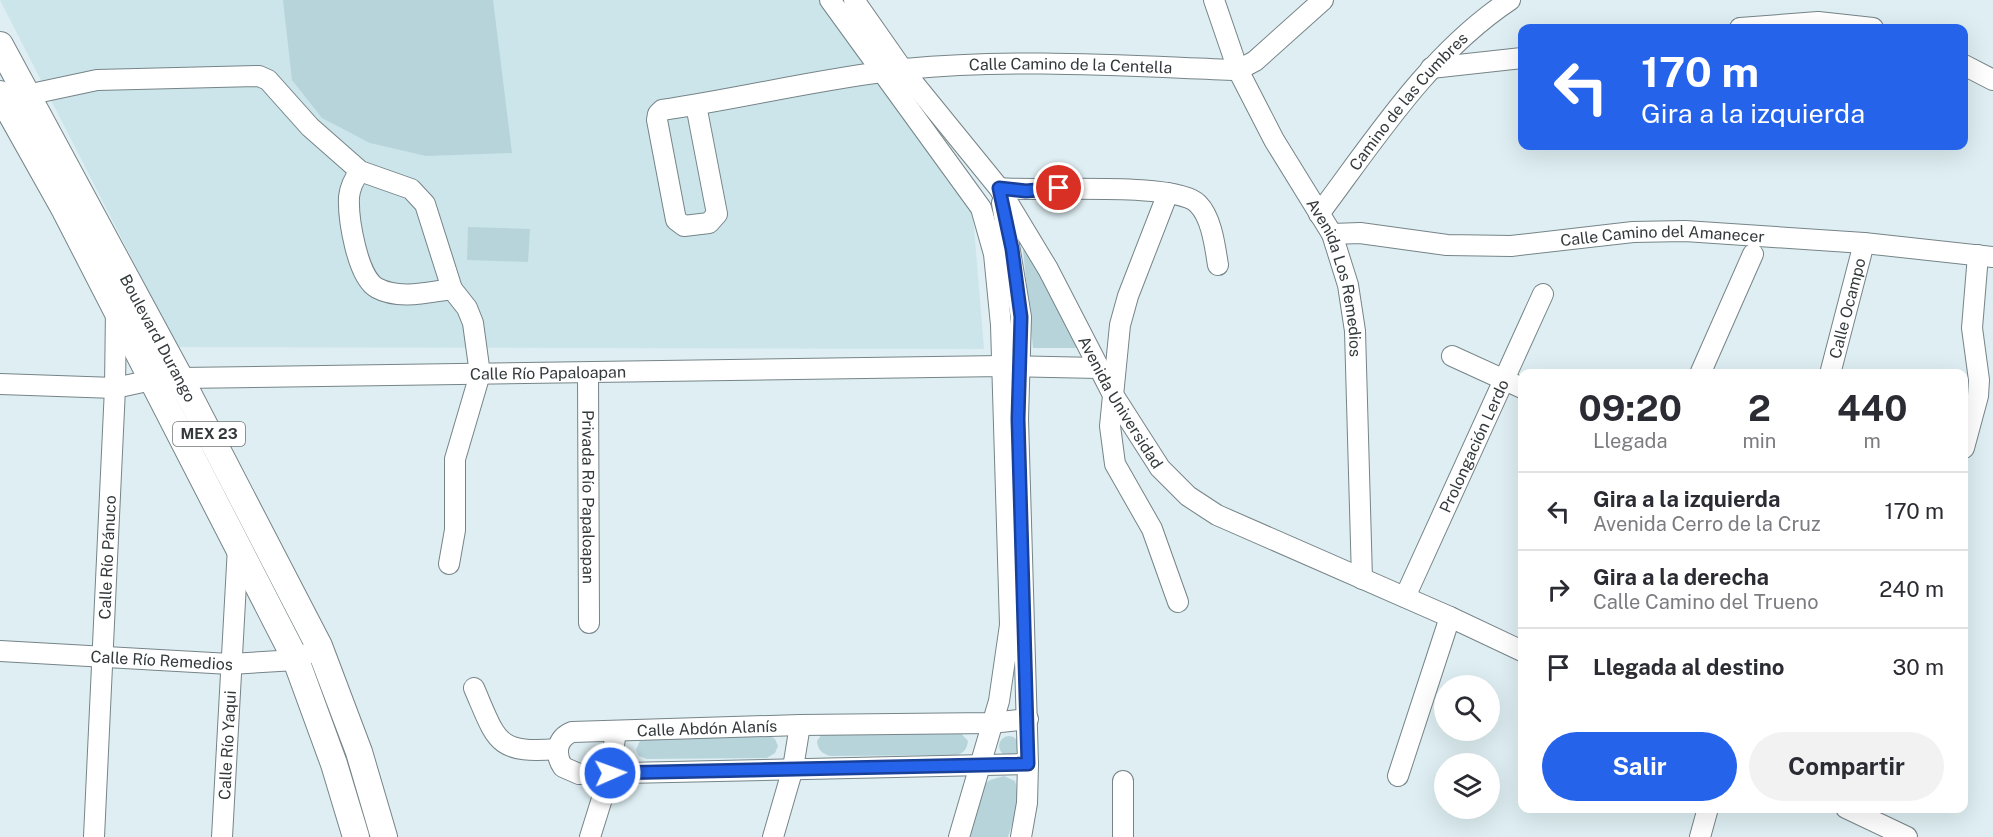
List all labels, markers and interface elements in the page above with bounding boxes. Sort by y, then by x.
street label: Camino de las Cumbres [1345,29,1472,174]
text: 170 m [1641,47,1759,96]
icon: left [1542,48,1620,126]
street label: Calle Camino de la Centella [969,54,1173,77]
text: Gira a la izquierda [1641,97,1865,129]
pin [1033,162,1084,213]
icon: arrive [1042,171,1075,204]
street label: Avenida Los Remedios [1302,195,1365,357]
street label: Calle Camino del Amanecer [1559,222,1765,250]
street label: Calle Ocampo [1825,256,1870,361]
street label: Boulevard Durango [116,271,200,405]
street label: Avenida Universidad [1074,333,1167,472]
street label: Calle Río Papaloapan [470,362,626,384]
street label: Prolongación Lerdo [1436,377,1513,516]
text: 09:20 [1579,387,1682,429]
text: 2 [1748,387,1771,429]
text: 440 [1837,387,1907,429]
street label: Privada Río Papaloapan [578,410,598,584]
road number: MEX 23 [173,422,245,446]
text: Llegada [1593,429,1668,453]
text: min [1742,429,1776,453]
text: m [1864,429,1881,453]
text: Gira a la izquierda [1593,486,1780,512]
street label: Calle Río Pánuco [95,495,120,620]
icon: left [1542,495,1575,528]
text: 170 m [1884,498,1944,524]
text: Avenida Cerro de la Cruz [1593,512,1821,536]
text: Gira a la derecha [1593,564,1769,590]
icon: right [1542,573,1575,606]
text: 240 m [1879,576,1944,602]
text: Calle Camino del Trueno [1593,590,1818,614]
street label: Calle Río Remedios [90,647,233,674]
icon: arrive [1542,651,1575,684]
text: Llegada al destino [1593,654,1784,680]
text: 30 m [1892,654,1944,680]
map controls [1434,675,1500,819]
button: search [1434,675,1500,741]
street label: Calle Río Yaqui [215,690,240,800]
street label: Calle Abdón Alanís [637,717,778,740]
button: Salir [1542,732,1737,801]
button: Compartir [1749,732,1944,801]
position arrow [578,741,642,805]
button: layers [1434,753,1500,819]

